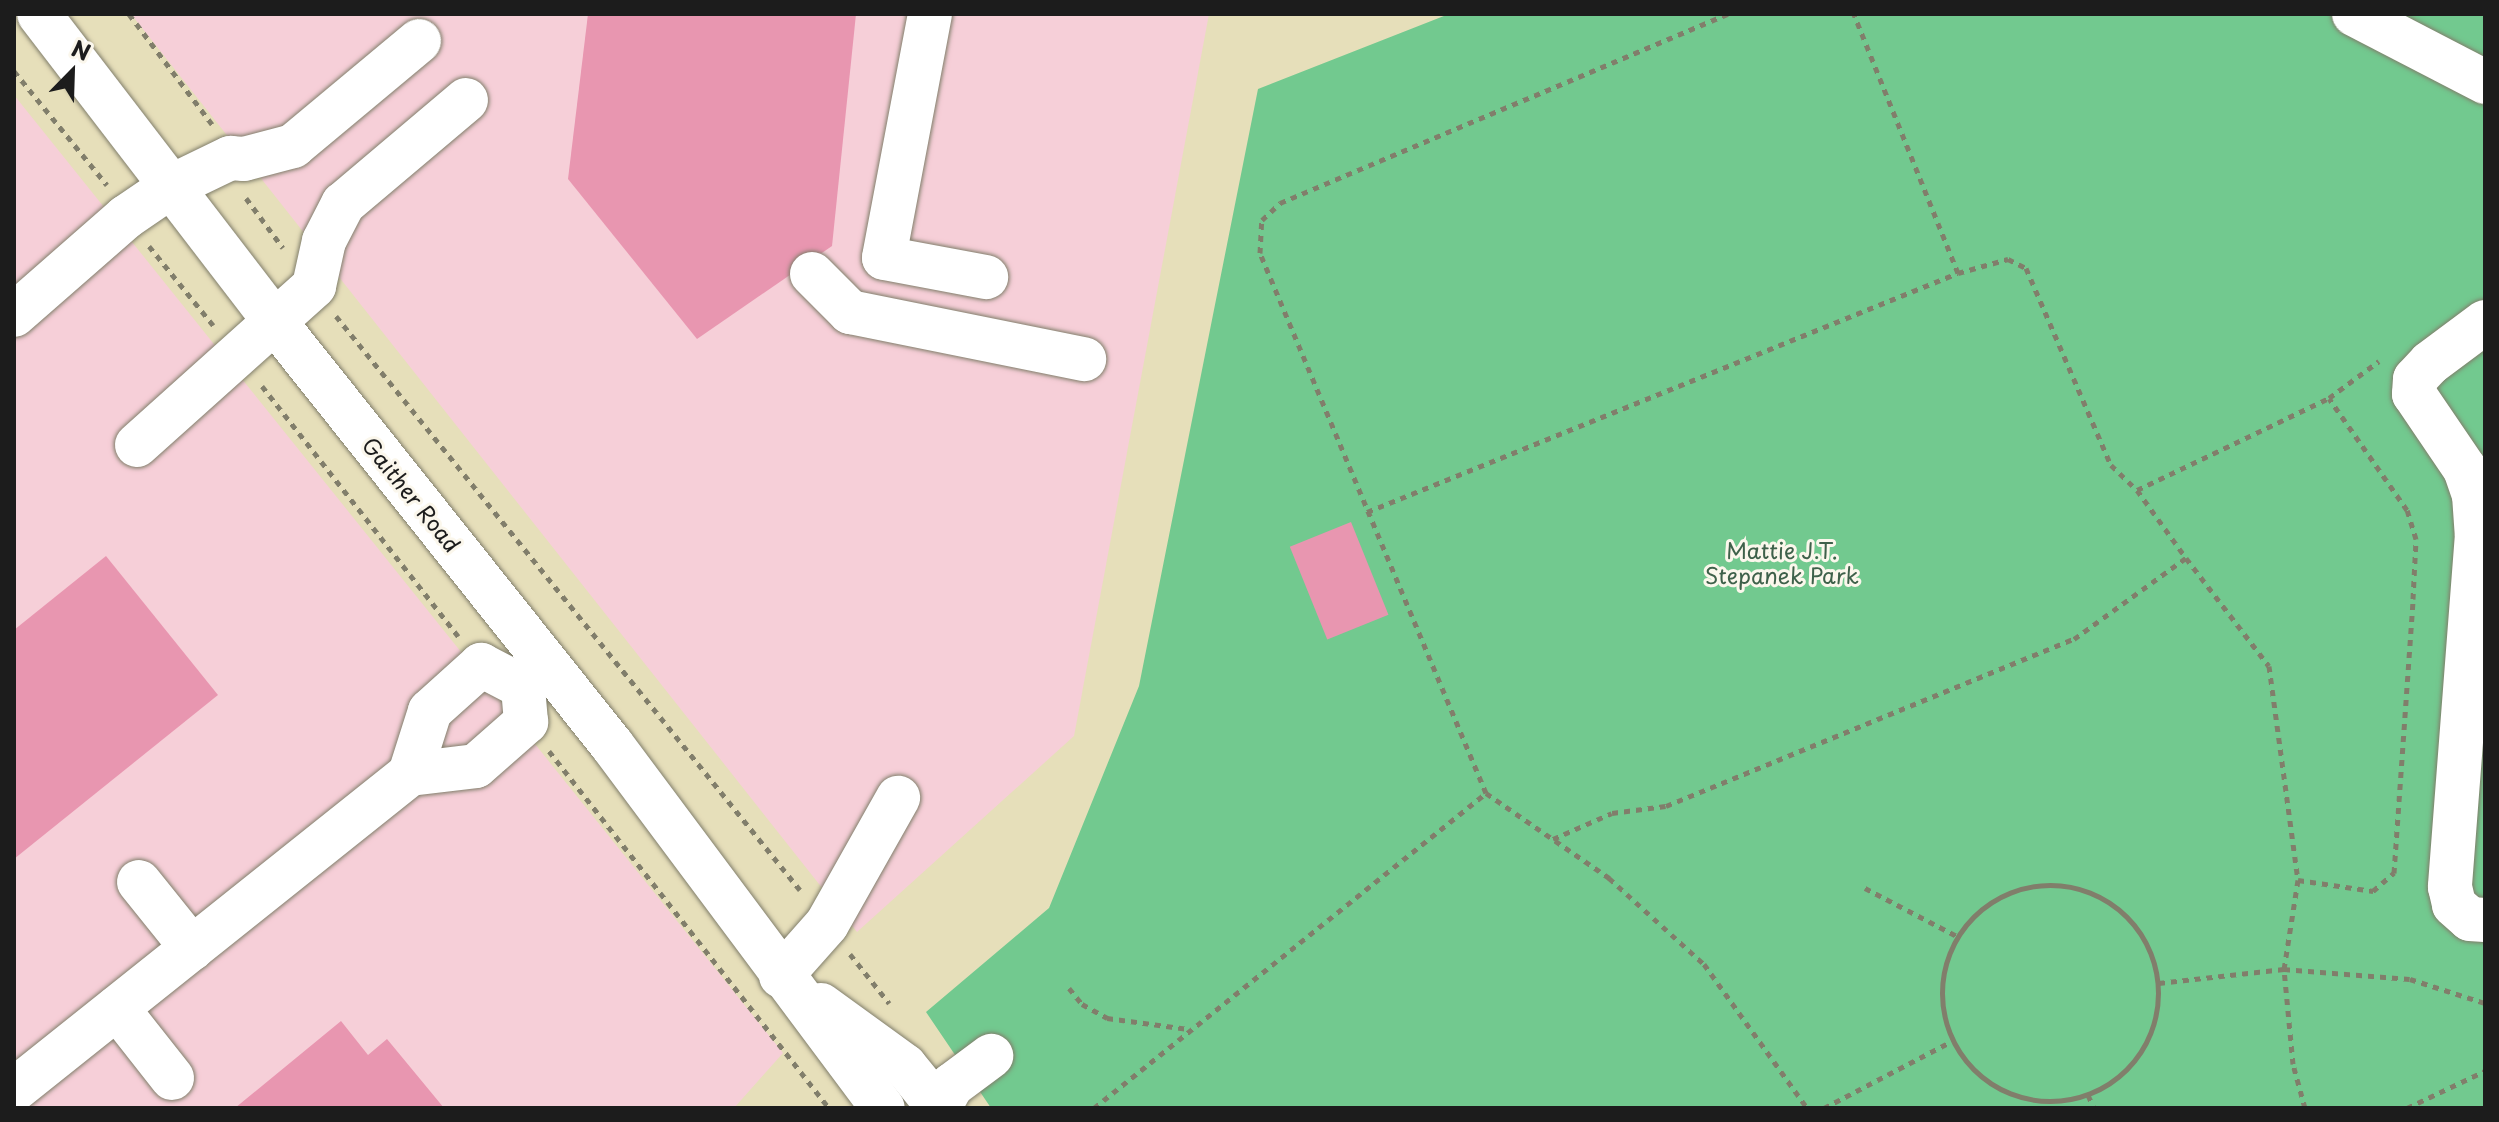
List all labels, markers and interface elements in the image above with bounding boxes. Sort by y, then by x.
text: N [67,31,96,68]
north arrow [32,32,112,112]
street label: Gaither Road [357,430,467,558]
park label: Mattie J.T. Stepanek Park [1705,536,1859,588]

